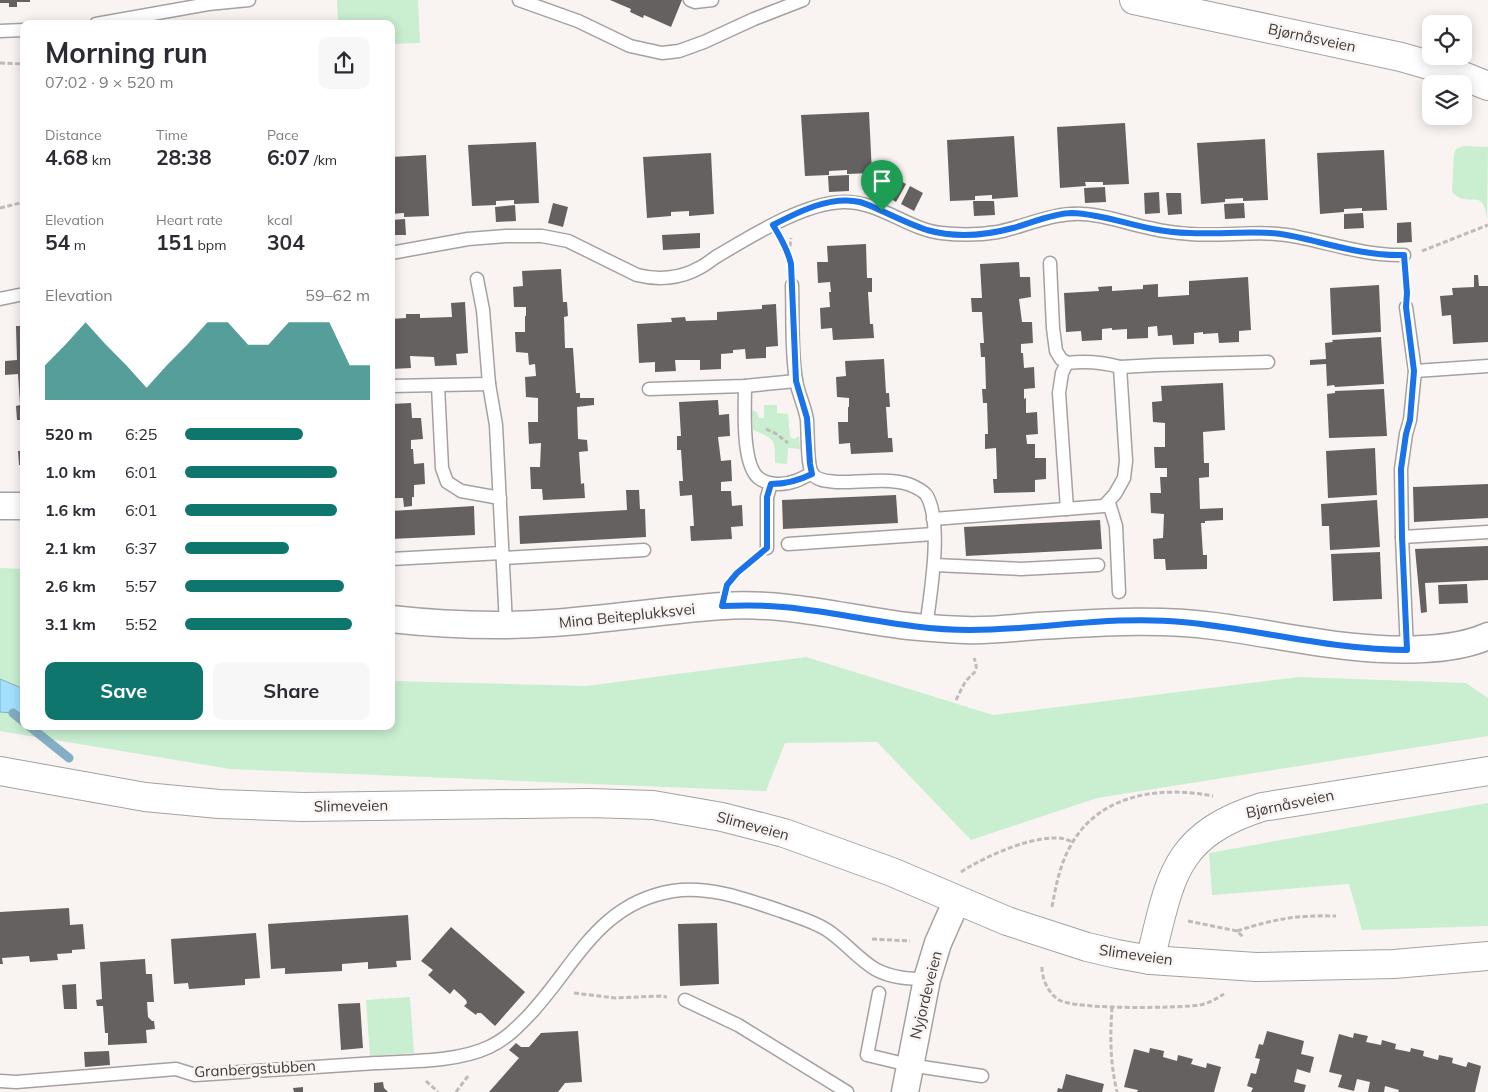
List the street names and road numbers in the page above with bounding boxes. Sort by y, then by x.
street label: Bjørnåsveien [1266,19,1358,56]
street label: Mina Beiteplukksvei [558,599,696,632]
street label: Bjørnåsveien [1244,785,1336,822]
street label: Slimeveien [314,795,388,816]
street label: Slimeveien [715,807,791,844]
street label: Slimeveien [1098,940,1174,969]
street label: Nyjordeveien [905,949,946,1041]
street label: Granbergstubben [194,1056,316,1081]

